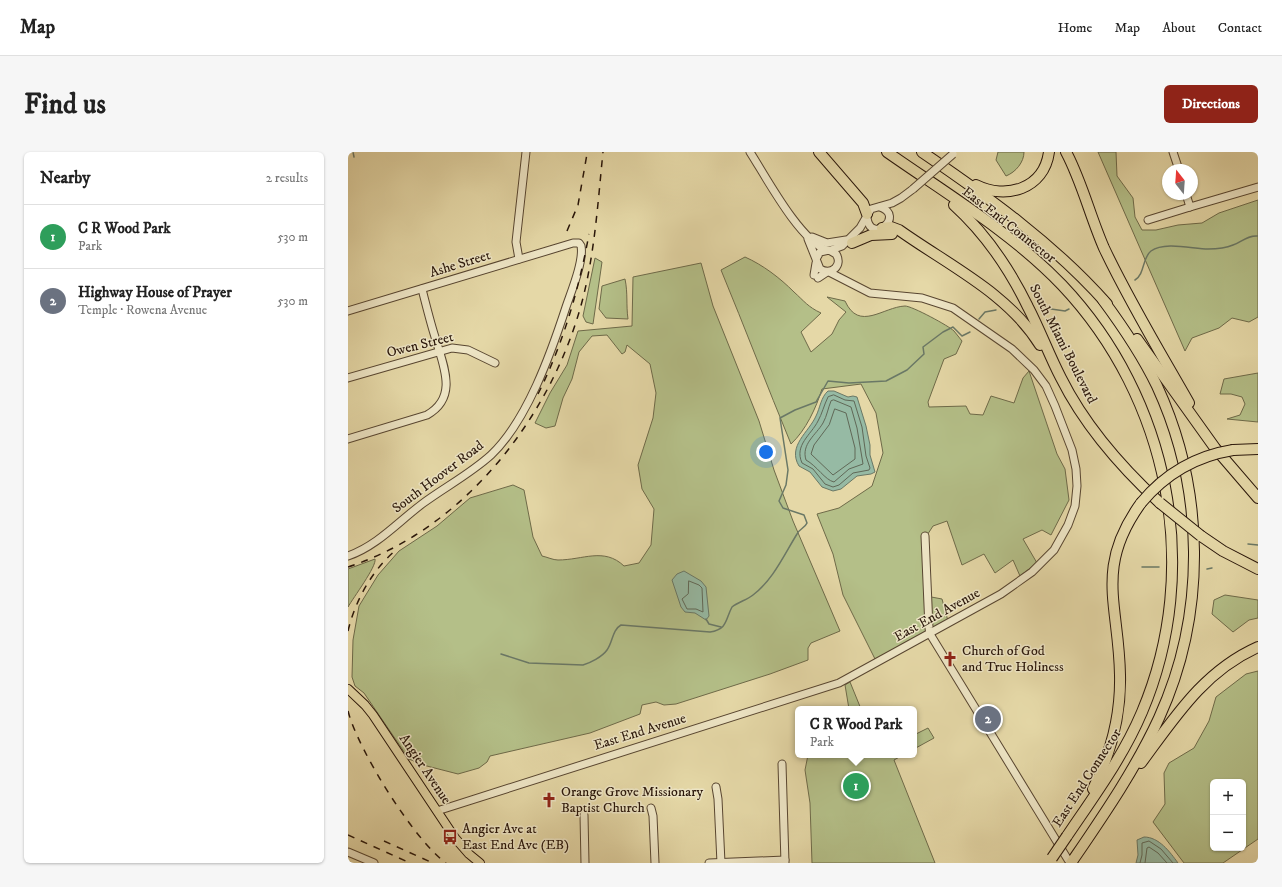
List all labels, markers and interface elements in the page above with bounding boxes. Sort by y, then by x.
text: Map [20,16,55,39]
text: Home [1058,19,1092,37]
text: Map [1114,19,1140,37]
text: About [1162,19,1196,37]
text: Contact [1218,19,1262,37]
button: Directions [1164,85,1258,123]
text: Find us [24,87,106,122]
north arrow [1162,164,1198,200]
text: Nearby [40,167,90,189]
text: 2 results [266,170,308,186]
street label: East End Connector [958,183,1060,268]
text: C R Wood Park [78,219,171,238]
text: 1 [51,229,55,245]
text: 530 m [277,229,308,245]
text: Park [78,238,102,254]
street label: Ashe Street [427,246,493,282]
street label: South Miami Boulevard [1025,281,1101,407]
text: Highway House of Prayer [78,283,232,302]
text: 2 [50,293,56,309]
text: 530 m [277,293,308,309]
text: Temple · Rowena Avenue [78,302,207,318]
street label: Owen Street [385,328,456,362]
street label: South Hoover Road [389,437,487,517]
your location [756,442,776,462]
street label: East End Avenue [891,584,983,646]
place label: Church of God and True Holiness [962,642,1064,676]
church icon: Church of God and True Holiness [941,650,959,668]
pin: 2 [975,704,1001,734]
popup [795,706,917,758]
street label: East End Avenue [592,709,689,755]
text: C R Wood Park [810,715,902,734]
street label: East End Connector [1048,725,1126,831]
street label: Angier Avenue [395,730,455,808]
text: Park [810,734,834,750]
pin: 1 [843,771,869,801]
map controls [1210,779,1246,851]
button: + [1210,779,1246,815]
place label: Orange Grove Missionary Baptist Church [561,783,703,817]
church icon: Orange Grove Missionary Baptist Church [540,791,558,809]
button: − [1210,815,1246,851]
place label: Angier Ave at East End Ave (EB) [462,820,569,854]
bus stop icon: Angier Ave at East End Ave (EB) [441,828,459,846]

